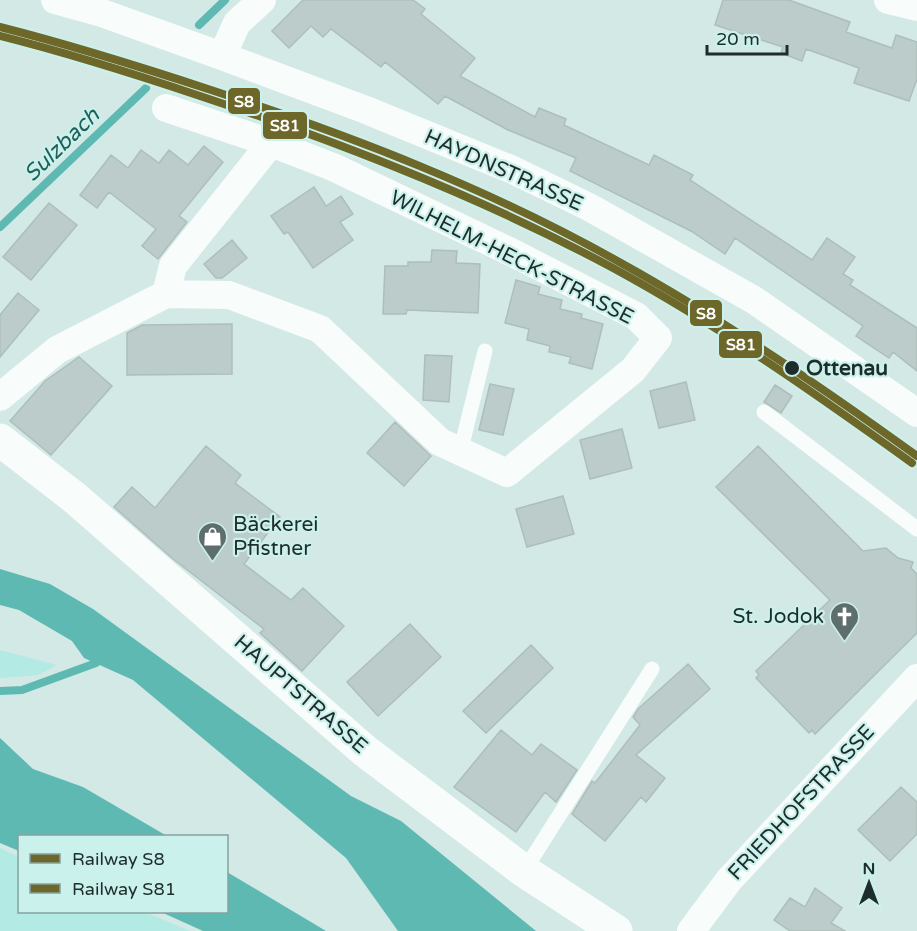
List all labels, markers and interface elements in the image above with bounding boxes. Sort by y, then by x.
scale bar [707,18,786,56]
text: 20 m [716,28,760,50]
line badge: S8 [227,87,261,115]
text: S8 [234,92,254,112]
water label: Sulzbach [19,102,105,187]
line badge: S81 [262,111,308,140]
text: S81 [270,116,300,136]
street label: HAYDNSTRASSE [421,124,587,217]
street label: WILHELM-HECK-STRASSE [386,185,638,330]
line badge: S8 [689,299,723,327]
text: S8 [696,304,716,324]
line badge: S81 [718,330,763,359]
text: S81 [726,335,756,355]
place label: Ottenau [806,356,888,381]
marker: Ottenau [783,359,801,377]
place label: Bäckerei Pfistner [233,512,319,561]
shop icon: Bäckerei Pfistner [196,520,228,562]
church icon: St. Jodok [829,600,861,642]
place label: St. Jodok [733,604,824,629]
street label: HAUPTSTRASSE [229,630,373,759]
street label: FRIEDHOFSTRASSE [723,719,880,885]
legend [18,835,228,913]
text: Railway S8 [72,848,165,870]
north arrow [839,853,899,913]
text: N [863,859,875,879]
text: Railway S81 [72,878,176,900]

